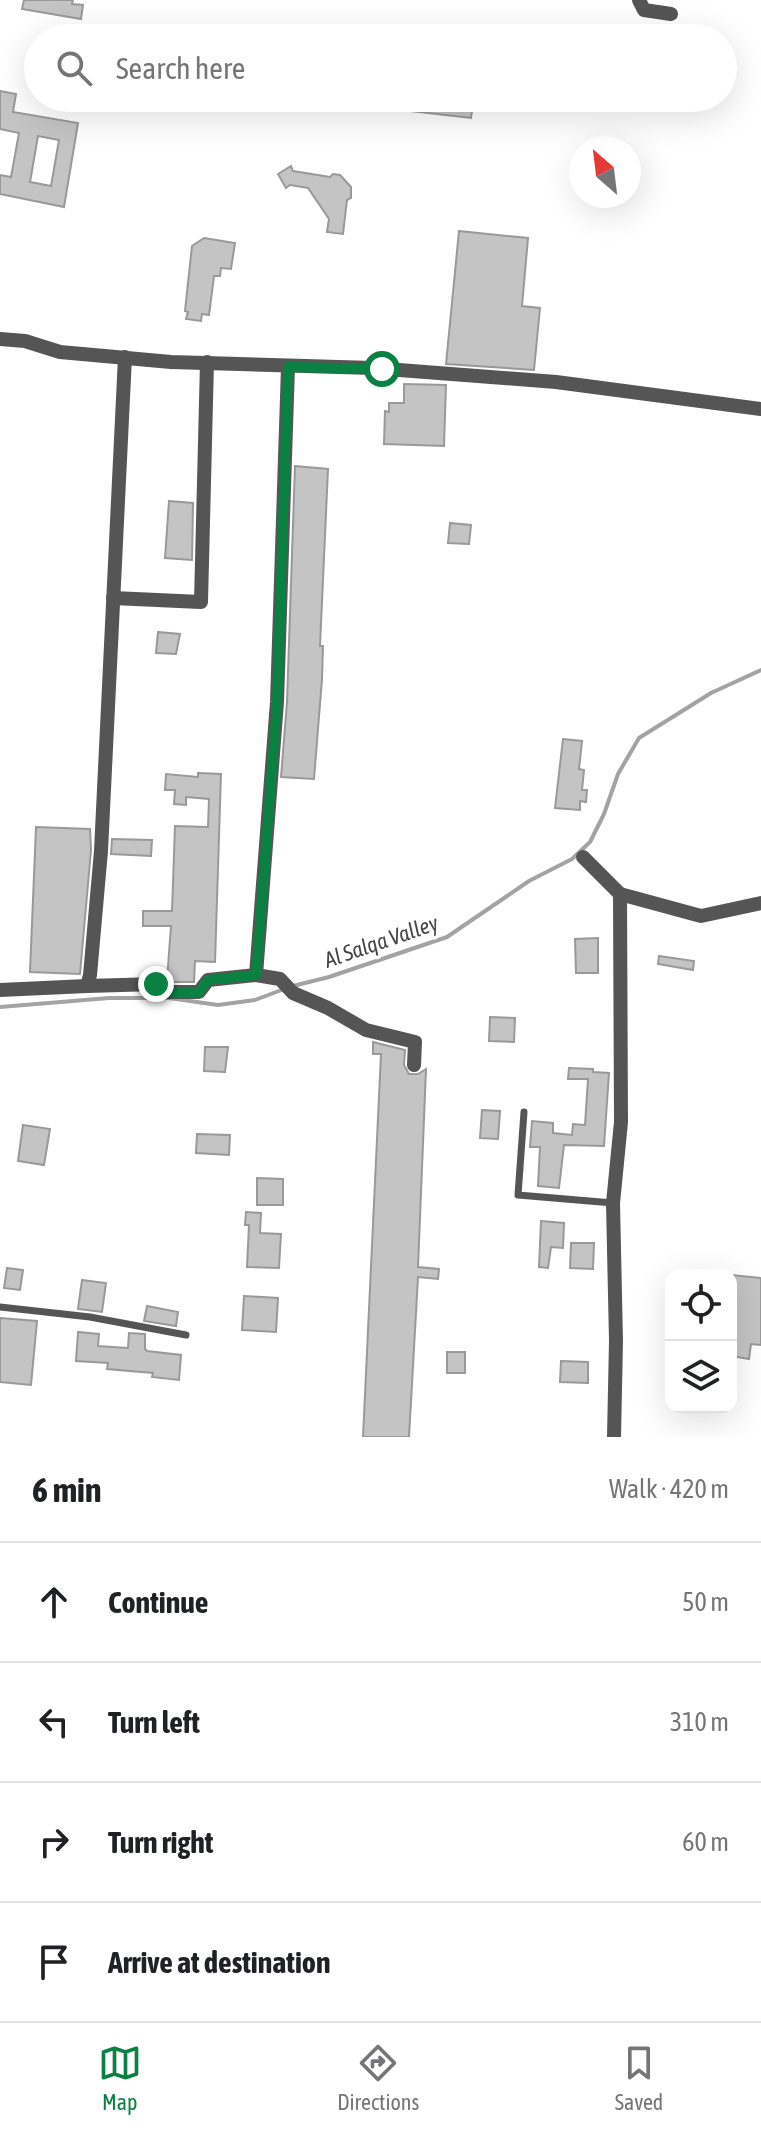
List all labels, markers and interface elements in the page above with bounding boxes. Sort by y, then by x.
search box [24,24,737,112]
icon: search [52,46,96,90]
text: Search here [116,51,245,85]
north arrow [569,136,641,208]
route start [364,351,400,387]
water label: Al Salqa Valley [320,909,442,973]
route end [138,966,174,1002]
map controls [665,1269,737,1413]
button: locate [665,1269,737,1341]
button: layers [665,1341,737,1413]
text: 6 min [32,1470,101,1509]
text: Walk · 420 m [609,1474,729,1504]
icon: ahead [32,1580,76,1624]
text: Continue [108,1585,208,1619]
text: 50 m [682,1587,729,1617]
icon: left [32,1700,76,1744]
text: Turn left [108,1705,200,1739]
text: 310 m [670,1707,729,1737]
icon: right [32,1820,76,1864]
text: Turn right [108,1825,214,1859]
text: 60 m [682,1827,729,1857]
icon: arrive [32,1940,76,1984]
text: Arrive at destination [108,1945,330,1979]
tab: Map [98,2041,142,2115]
tab: Directions [337,2041,419,2115]
tab: Saved [615,2041,663,2115]

